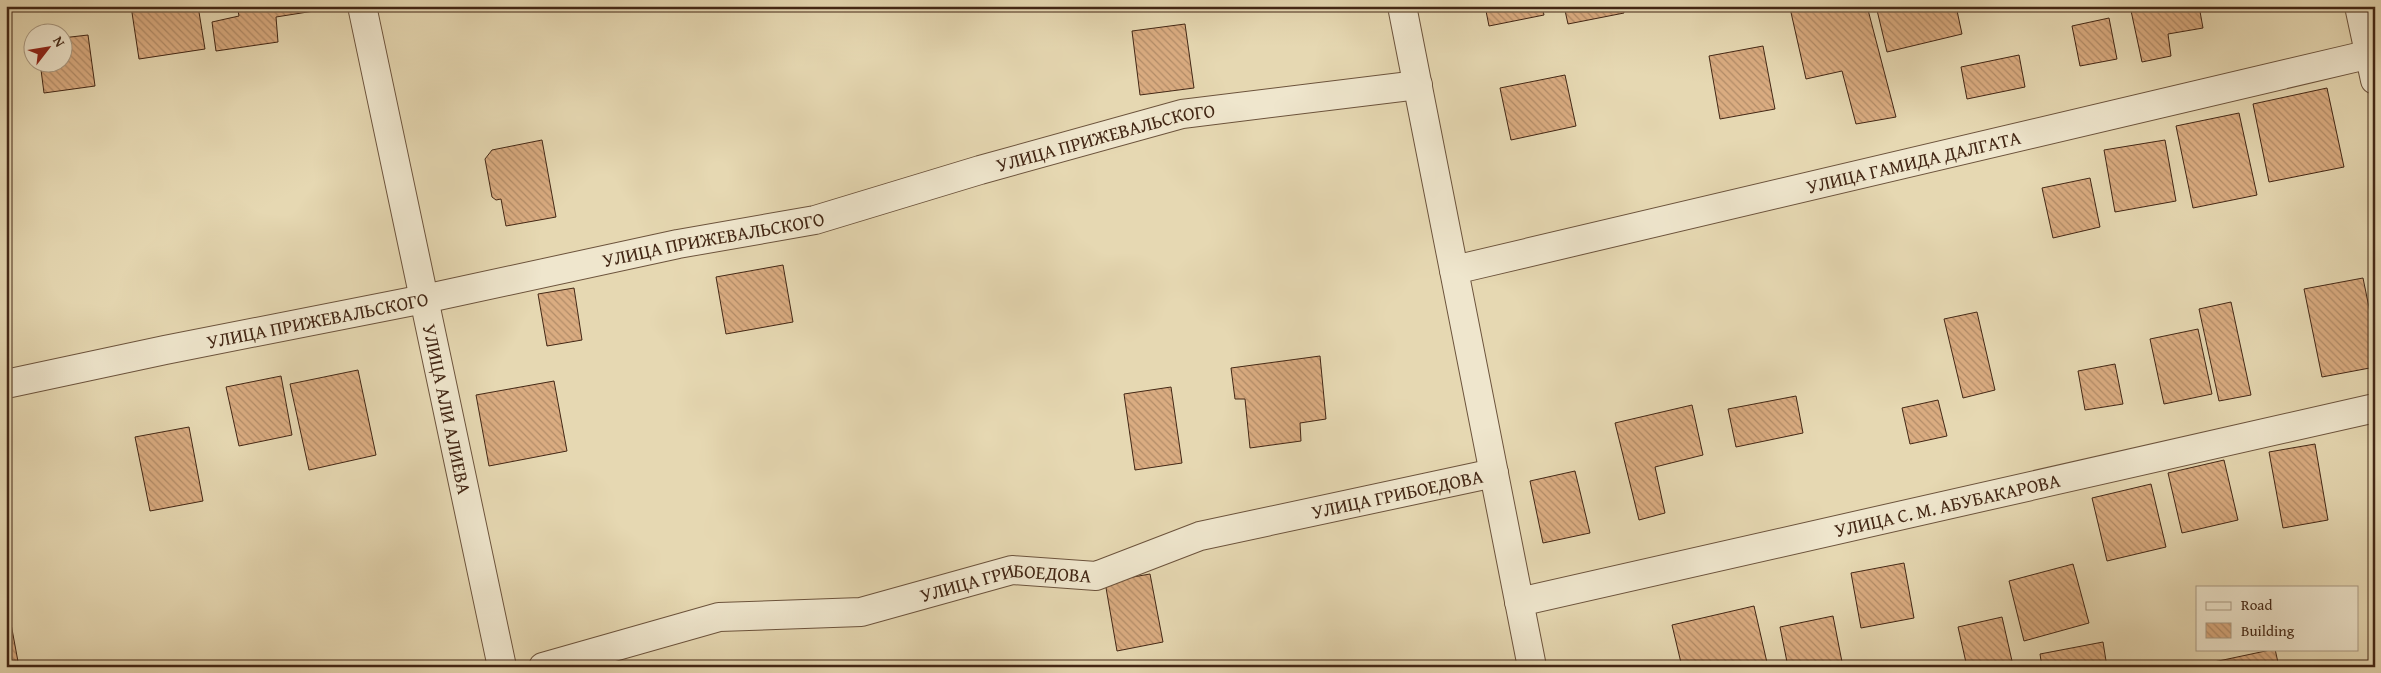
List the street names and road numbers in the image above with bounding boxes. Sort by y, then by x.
street label: УЛИЦА ПРИЖЕВАЛЬСКОГО [993,96,1217,179]
street label: УЛИЦА ГАМИДА ДАЛГАТА [1803,123,2024,201]
street label: УЛИЦА ПРИЖЕВАЛЬСКОГО [600,204,828,274]
street label: УЛИЦА ПРИЖЕВАЛЬСКОГО [204,284,431,355]
street label: УЛИЦА АЛИ АЛИЕВА [416,321,479,497]
street label: УЛИЦА ГРИБОЕДОВА [1309,462,1486,526]
street label: УЛИЦА С. М. АБУБАКАРОВА [1832,466,2063,544]
street label: УЛИЦА ГРИБОЕДОВА [917,556,1093,609]

